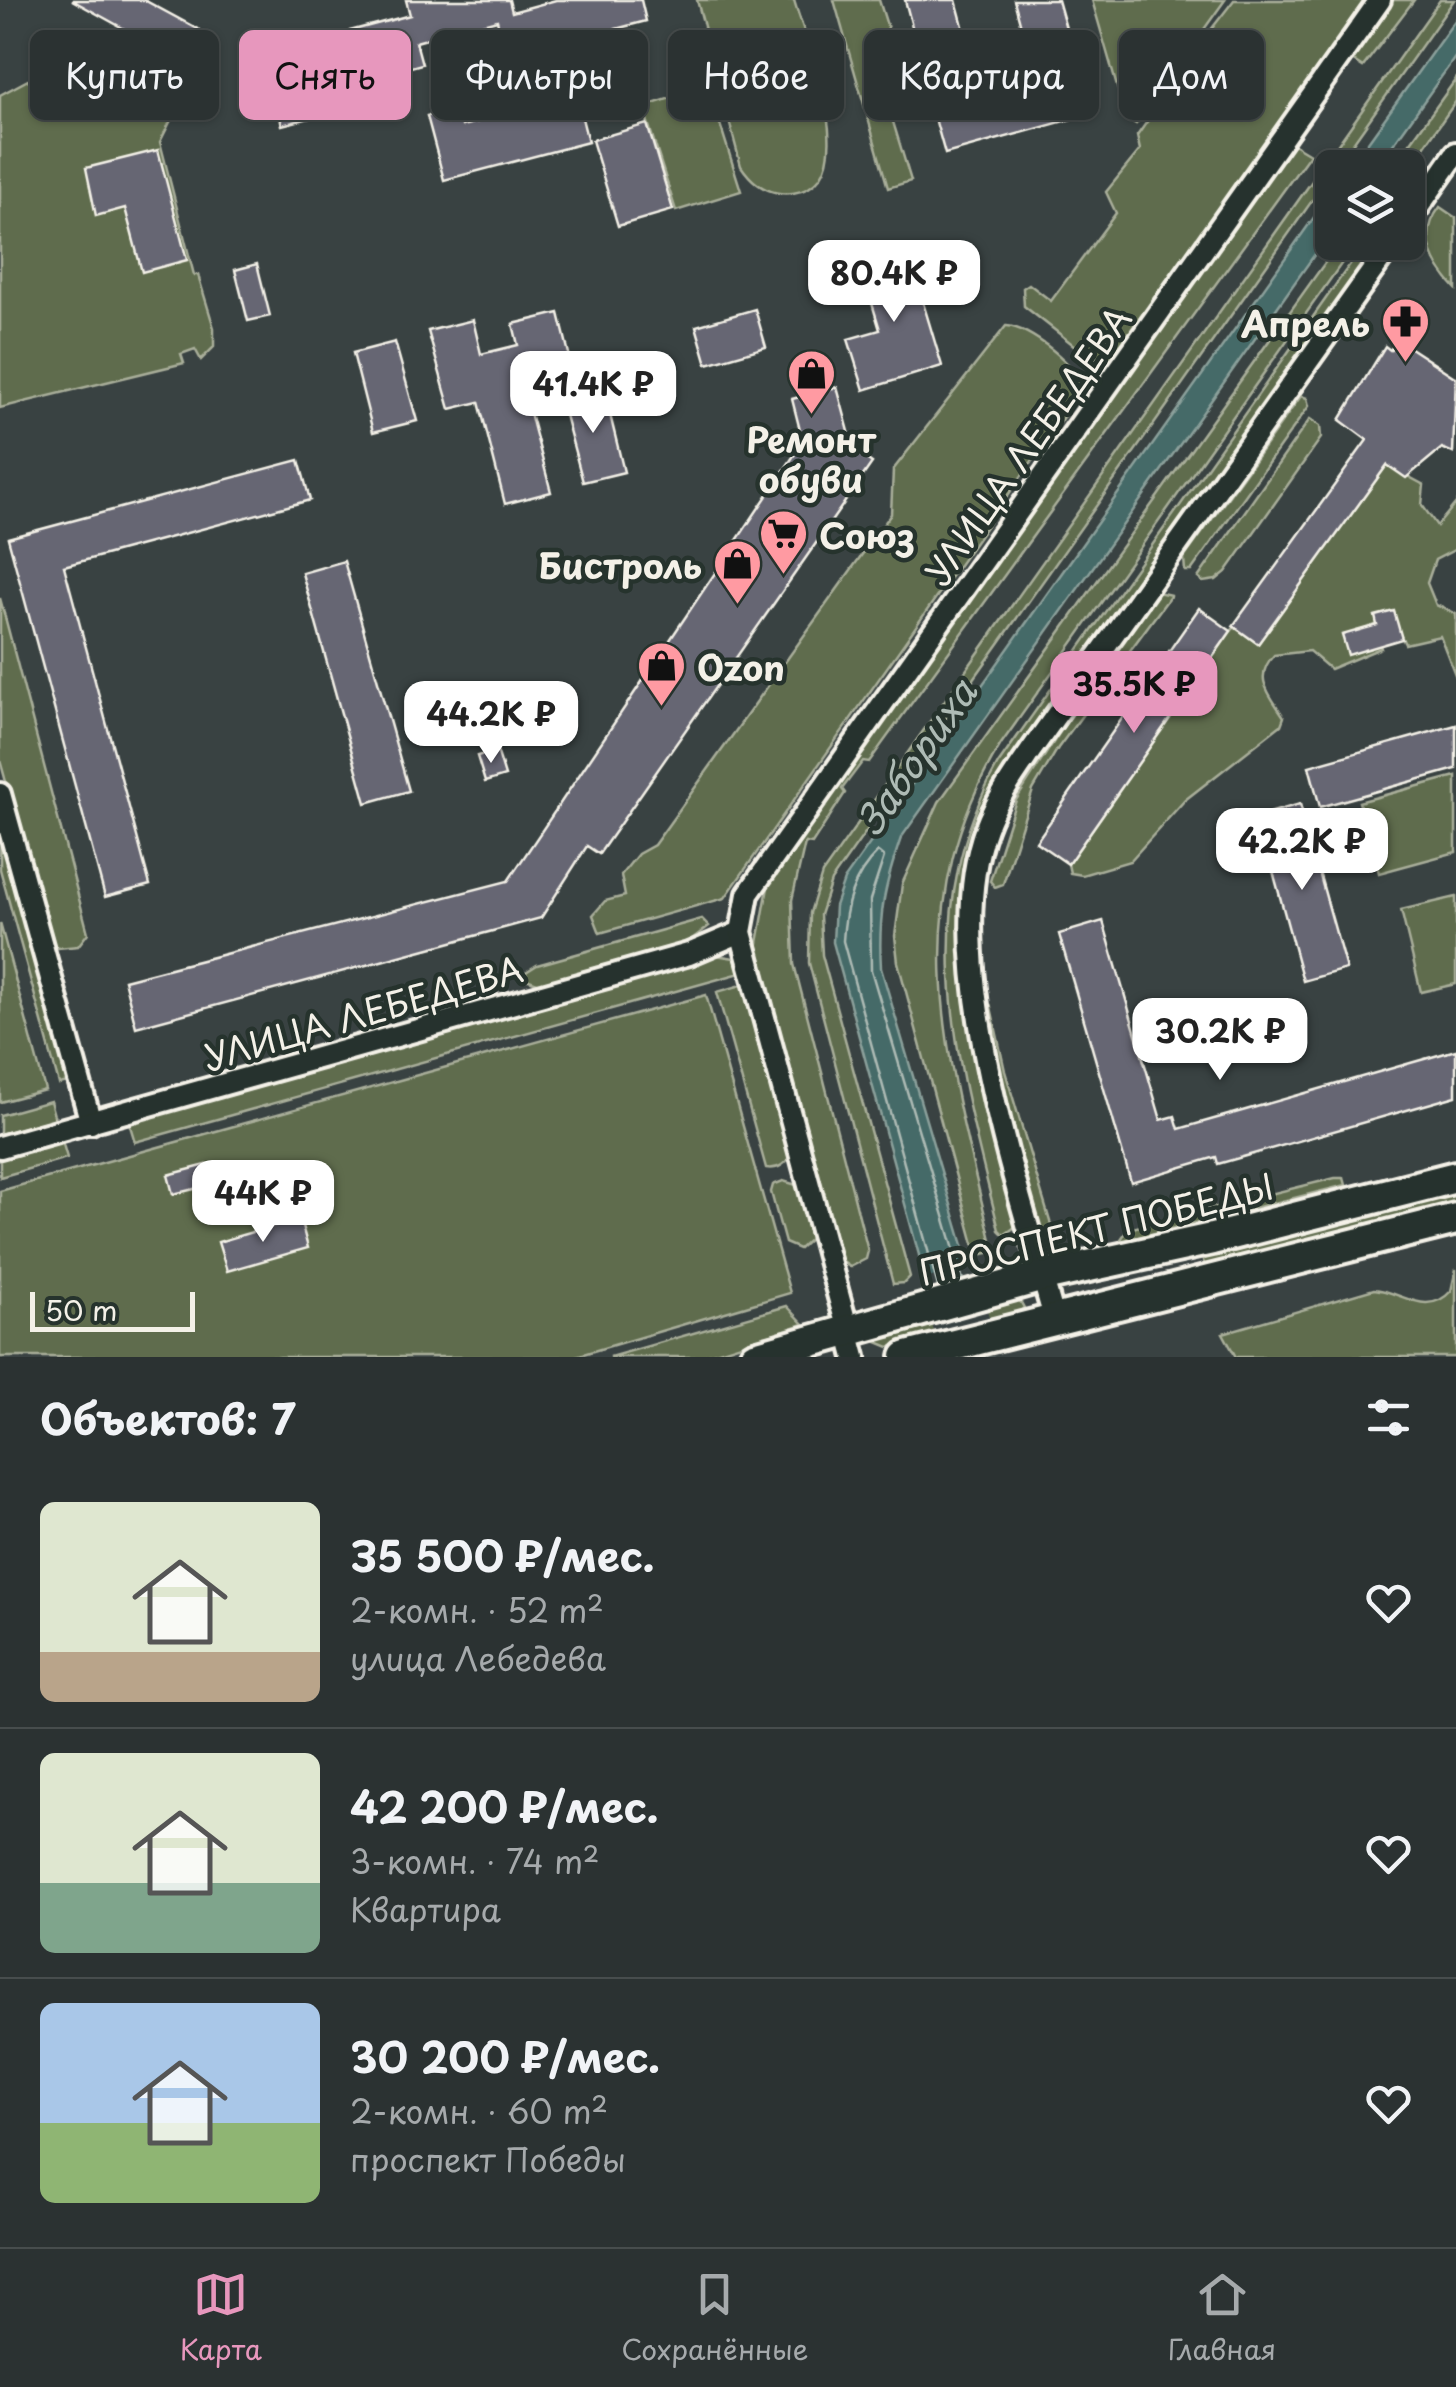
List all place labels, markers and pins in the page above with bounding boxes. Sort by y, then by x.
pin: 80.4K ₽ [802,240,986,325]
place label: Апрель [1240,296,1370,349]
pharmacy icon: Апрель [1379,296,1431,364]
shop icon: Ремонт обуви [785,348,837,416]
pin: 41.4K ₽ [501,351,685,436]
place label: Ремонт обуви [746,412,877,505]
supermarket icon: Союз [758,508,810,576]
place label: Союз [819,508,915,561]
place label: Бистроль [538,538,702,591]
shop icon: Бистроль [711,538,763,606]
shop icon: Ozon [636,640,688,708]
place label: Ozon [697,640,785,693]
pin: 35.5K ₽ [1042,651,1226,736]
pin: 44.2K ₽ [399,681,583,766]
pin: 42.2K ₽ [1210,808,1394,893]
pin: 30.2K ₽ [1128,998,1312,1083]
pin: 44K ₽ [193,1160,333,1245]

